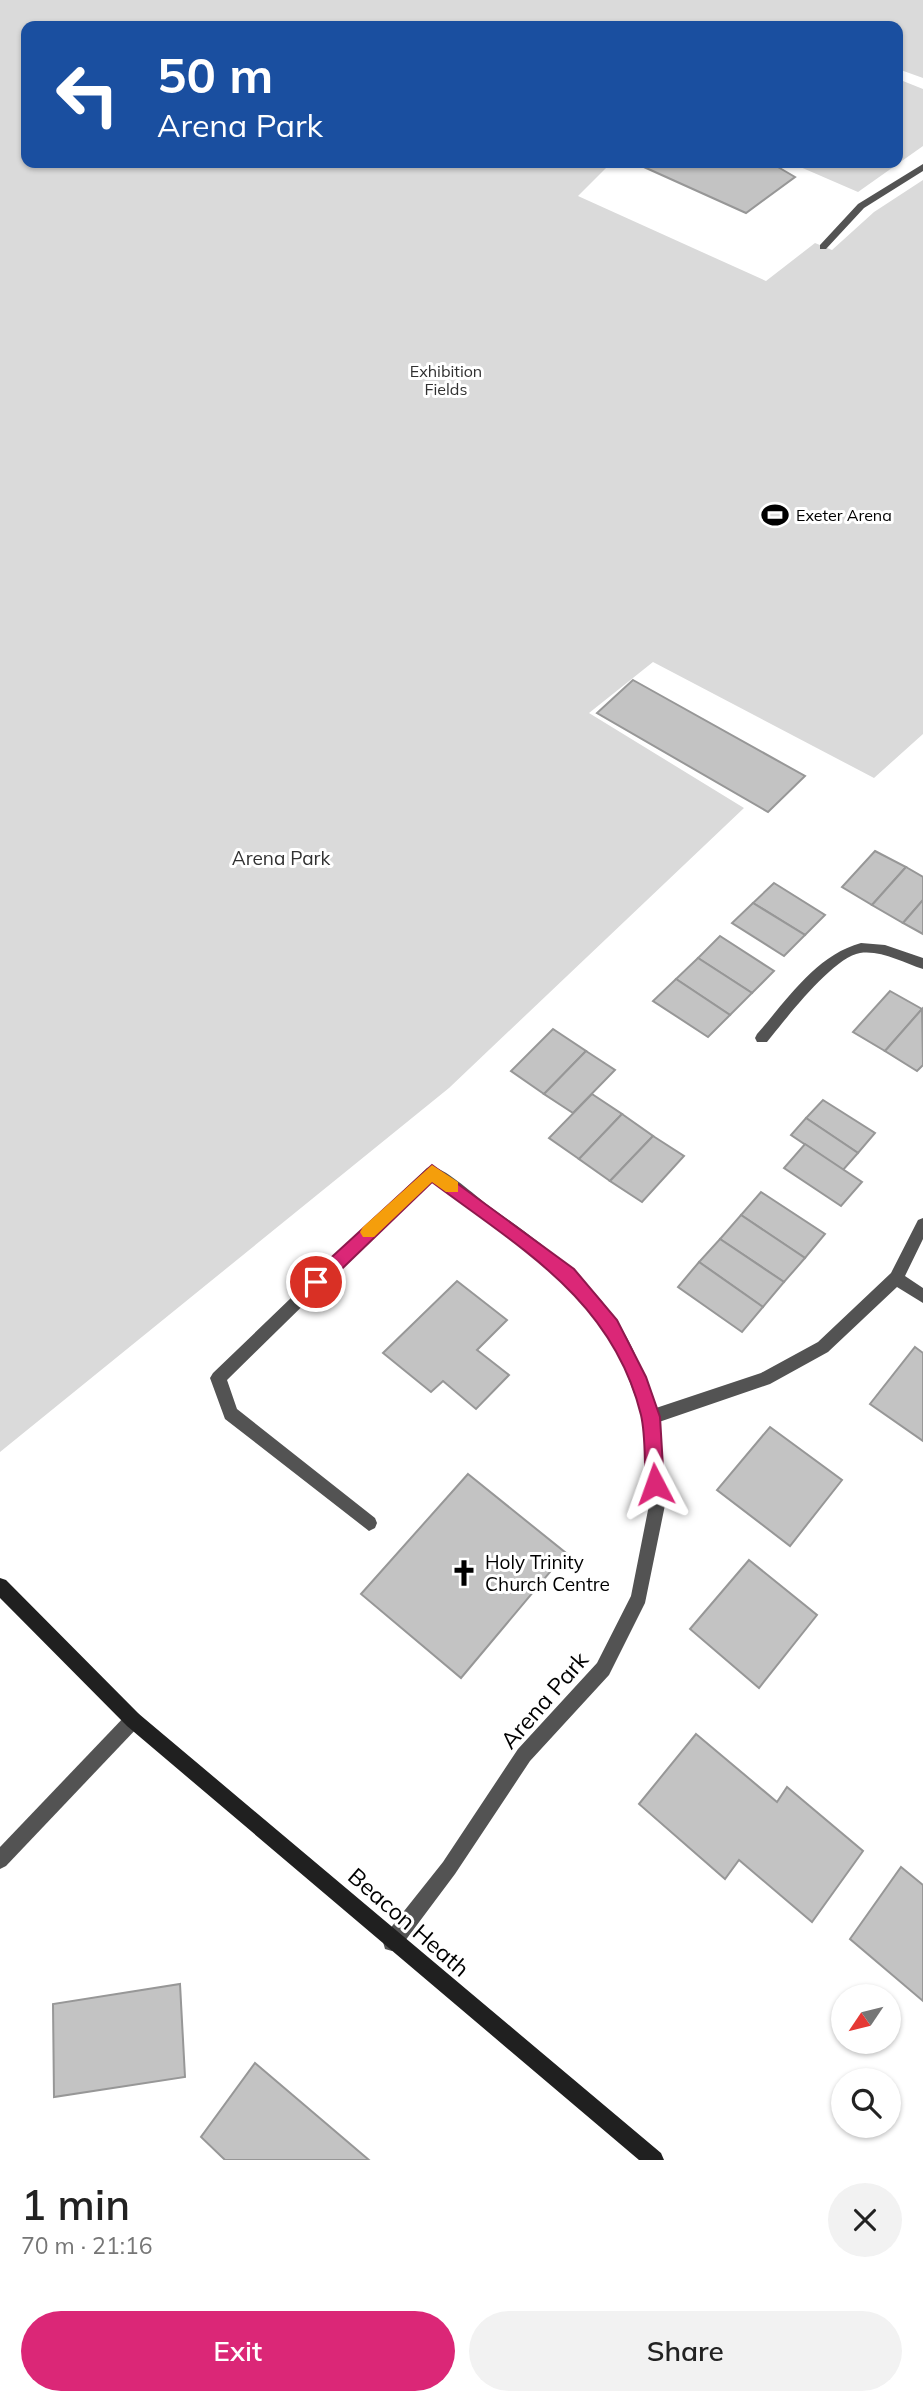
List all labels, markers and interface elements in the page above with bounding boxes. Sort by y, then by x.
text: 50 m [157,44,273,105]
icon: left [42,49,133,140]
text: Arena Park [157,105,323,145]
park label: Exhibition Fields [410,361,482,399]
sports icon: Exeter Arena [760,500,790,530]
place label: Exeter Arena [796,505,892,525]
park label: Arena Park [232,846,330,870]
pin [286,1252,346,1312]
icon: arrive [297,1263,335,1301]
position arrow [618,1447,692,1521]
place label: Holy Trinity Church Centre [485,1550,610,1596]
church icon: Holy Trinity Church Centre [449,1558,479,1588]
street label: Arena Park [494,1645,595,1755]
street label: Beacon Heath [342,1861,476,1983]
north arrow [831,1984,901,2054]
map controls [831,1984,901,2138]
button: search [831,2068,901,2138]
text: 1 min [21,2178,130,2231]
button: close [828,2183,902,2257]
text: 70 m · 21:16 [21,2231,153,2260]
button: Exit [21,2311,455,2391]
button: Share [469,2311,902,2391]

